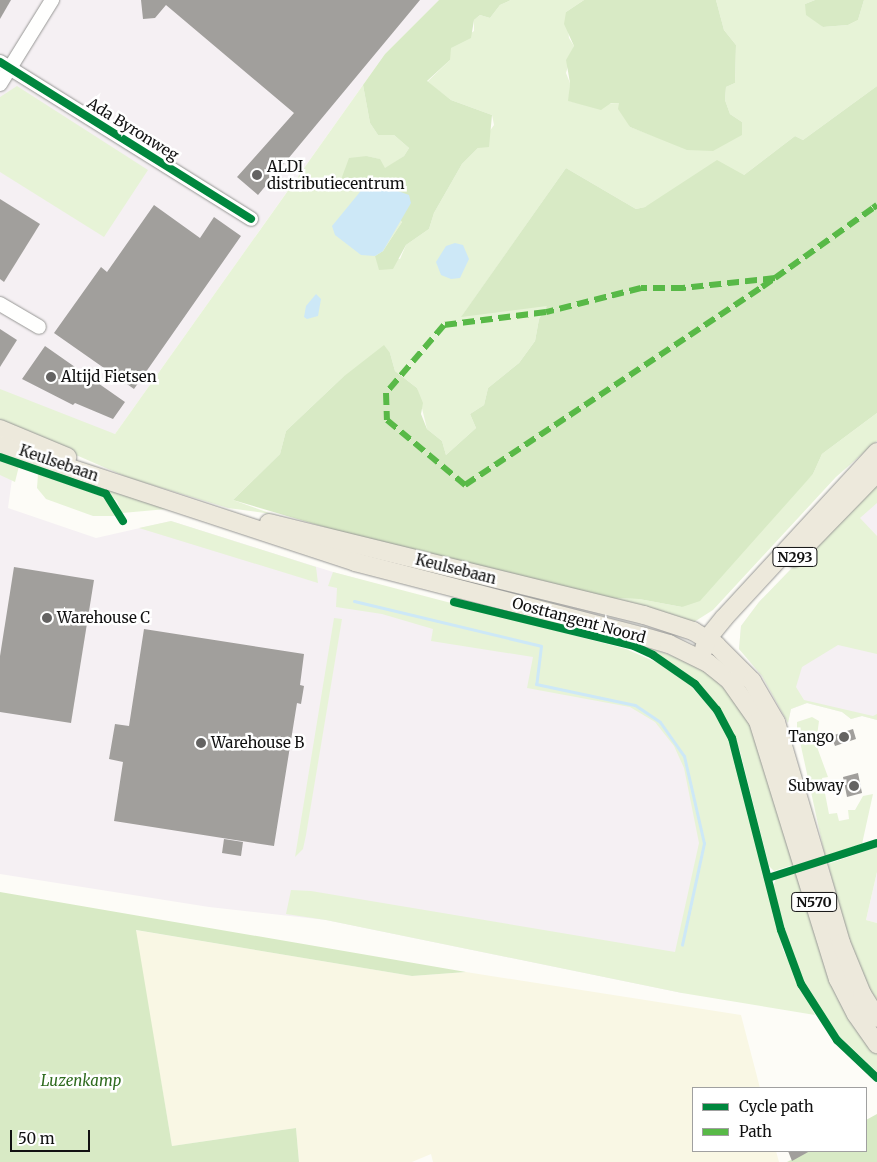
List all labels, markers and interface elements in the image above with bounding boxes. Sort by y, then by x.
street label: Ada Byronweg [84,94,182,164]
place label: ALDI distributiecentrum [267,157,405,192]
marker: ALDI distributiecentrum [251,169,263,181]
place label: Altijd Fietsen [61,368,157,386]
marker: Altijd Fietsen [45,371,57,383]
street label: Keulsebaan [17,441,101,485]
road number: N293 [771,546,819,568]
street label: Keulsebaan [414,550,498,588]
street label: Oosttangent Noord [510,594,648,646]
place label: Warehouse C [57,609,150,627]
marker: Warehouse C [41,612,53,624]
place label: Tango [788,728,834,746]
marker: Tango [838,731,850,743]
place label: Warehouse B [211,734,304,752]
marker: Warehouse B [195,737,207,749]
place label: Subway [788,777,844,795]
marker: Subway [848,780,860,792]
road number: N570 [790,890,838,914]
park label: Luzenkamp [41,1072,121,1090]
legend [692,1087,867,1152]
text: Cycle path [739,1097,814,1116]
scale bar [12,1120,92,1152]
text: Path [739,1122,772,1141]
text: 50 m [18,1129,55,1148]

